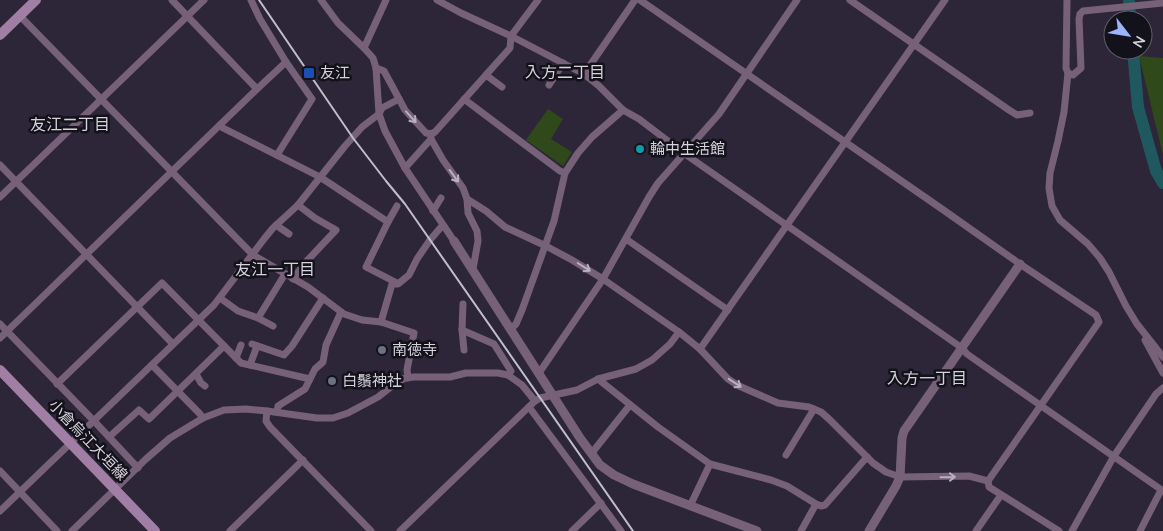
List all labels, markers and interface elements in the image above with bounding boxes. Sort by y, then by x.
north arrow [1103,10,1153,60]
text: N [1128,32,1150,51]
district label: 入方二丁目 [525,62,605,84]
place label: 友江 [320,63,350,83]
marker: 友江 [302,66,316,80]
one-way arrow [405,110,417,123]
district label: 友江二丁目 [30,114,110,136]
place label: 輪中生活館 [650,139,725,159]
marker: 輪中生活館 [634,143,646,155]
one-way arrow [449,169,460,182]
district label: 友江一丁目 [235,259,315,281]
one-way arrow [576,262,590,272]
place label: 南徳寺 [392,340,437,360]
marker: 南徳寺 [376,344,388,356]
district label: 入方一丁目 [887,368,967,390]
place label: 白鬚神社 [342,371,402,391]
marker: 白鬚神社 [326,375,338,387]
one-way arrow [727,378,741,388]
street label: 小倉烏江大垣線 [44,395,132,485]
one-way arrow [940,472,956,481]

